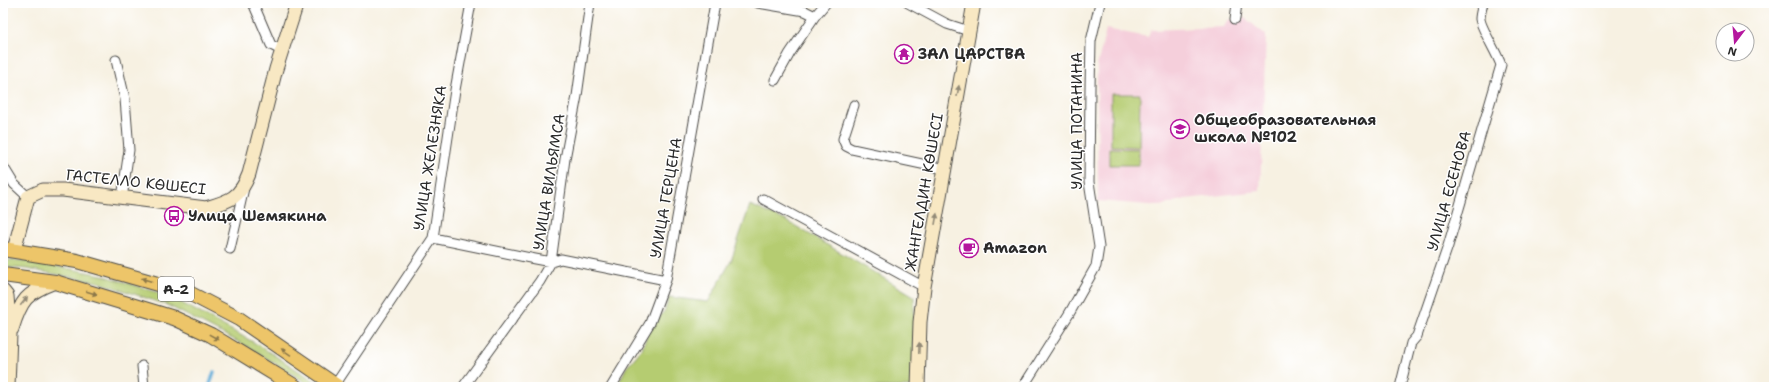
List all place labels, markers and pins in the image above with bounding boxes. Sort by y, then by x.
temple icon: ЗАЛ ЦАРСТВА [893,43,915,65]
place label: ЗАЛ ЦАРСТВА [918,44,1026,64]
place label: Общеобразовательная школа №102 [1194,110,1376,147]
school or university icon: Общеобразовательная школа №102 [1169,118,1191,140]
bus stop icon: Улица Шемякина [163,205,185,227]
place label: Улица Шемякина [188,206,327,226]
cafe icon: Amazon [958,237,980,259]
place label: Amazon [983,238,1047,258]

